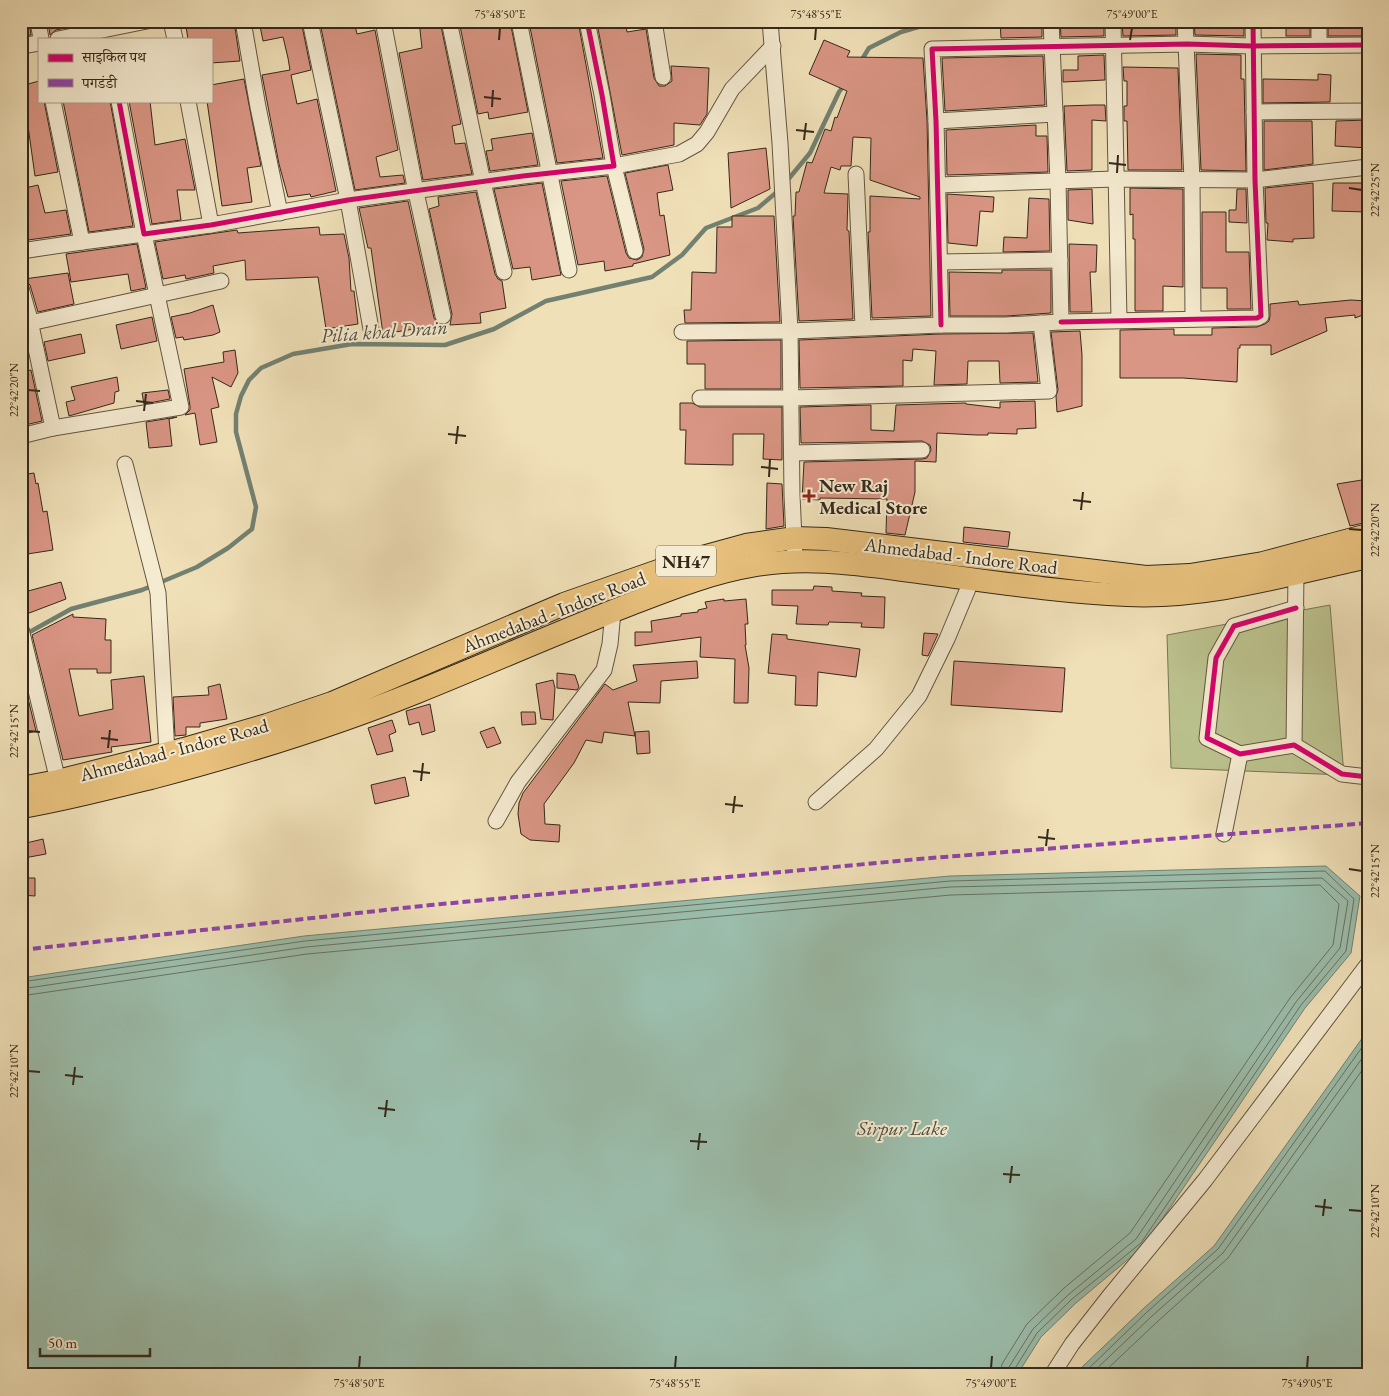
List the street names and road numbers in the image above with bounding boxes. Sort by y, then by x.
street label: Ahmedabad - Indore Road [862,532,1059,580]
road number: NH47 [656,546,716,576]
street label: Ahmedabad - Indore Road [458,565,650,659]
street label: Ahmedabad - Indore Road [76,713,271,787]

